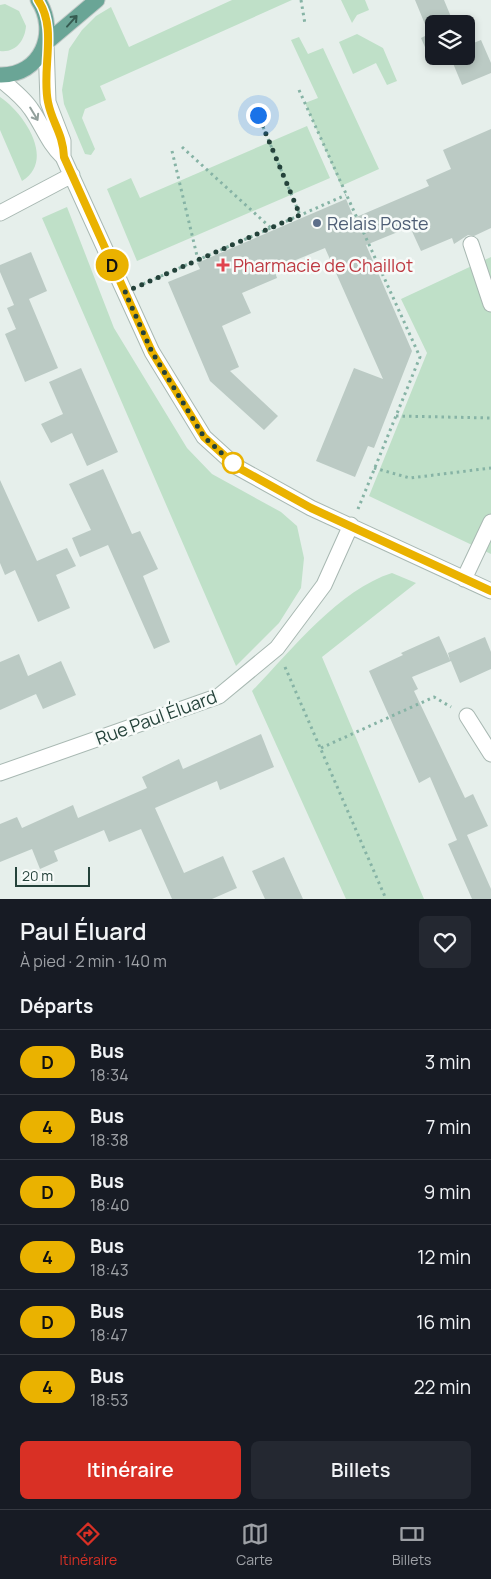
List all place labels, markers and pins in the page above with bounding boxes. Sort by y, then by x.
place label: Relais Poste [327,211,429,235]
marker: Relais Poste [311,217,323,229]
place label: Pharmacie de Chaillot [233,253,413,277]
marker: Pharmacie de Chaillot [217,259,229,271]
unlabelled marker [222,452,244,474]

